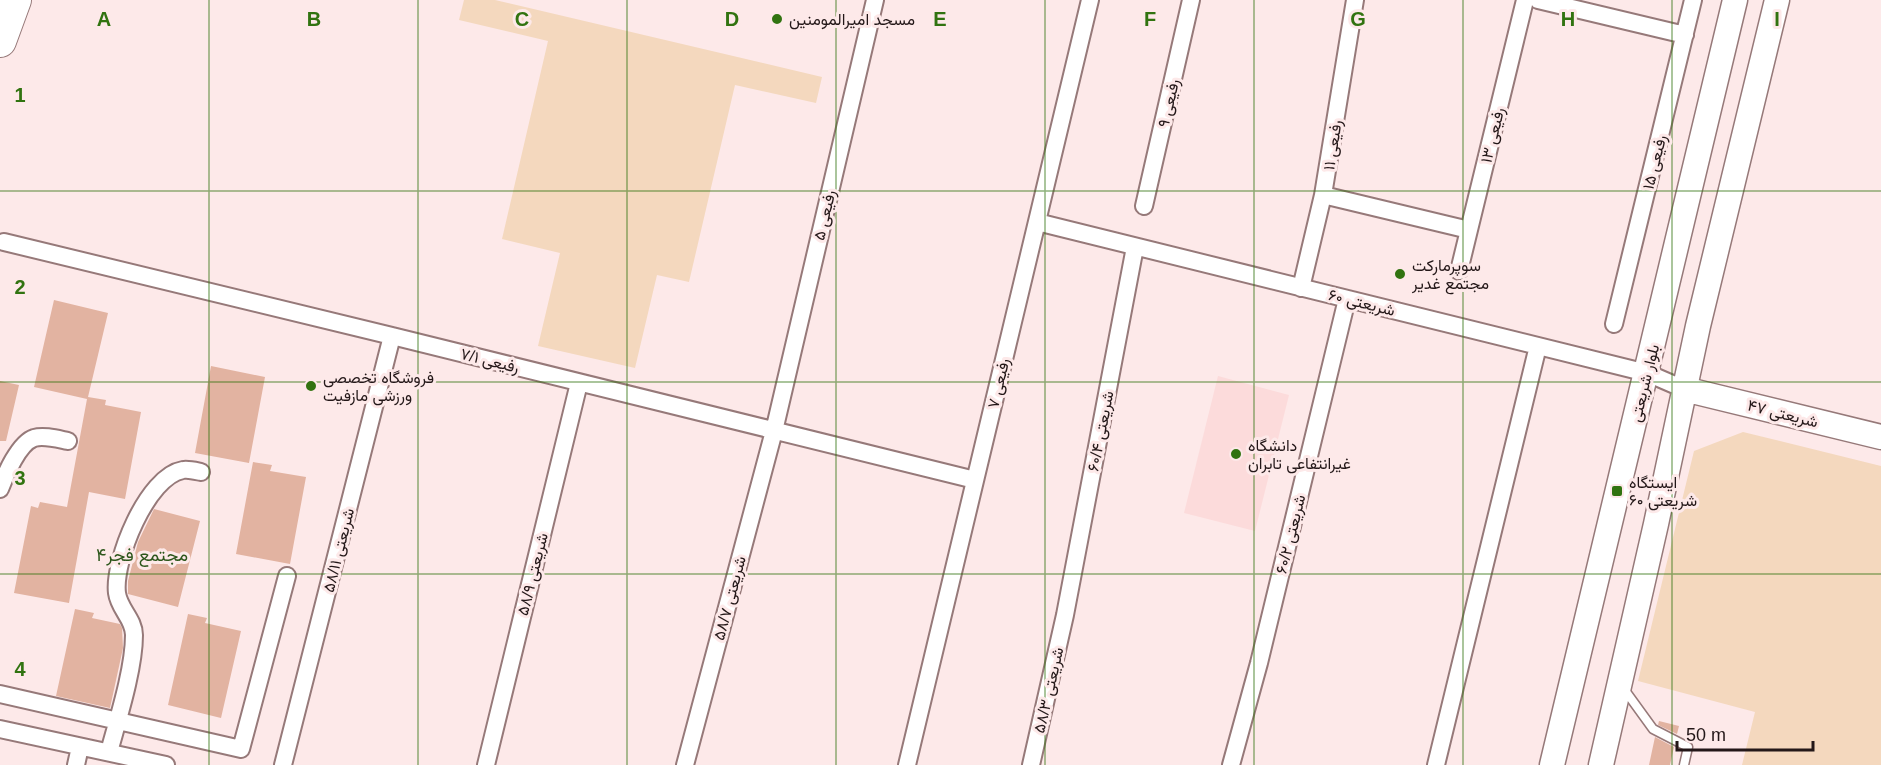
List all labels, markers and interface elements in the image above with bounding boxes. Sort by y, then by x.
text: A [97,8,111,30]
text: B [307,8,321,30]
text: C [515,8,529,30]
text: D [725,8,739,30]
text: E [933,8,947,30]
text: F [1144,8,1156,30]
text: G [1350,8,1366,30]
text: H [1561,8,1575,30]
text: I [1774,8,1780,30]
place label: مسجد امیرالمومنین [789,11,915,30]
marker: مسجد امیرالمومنین [770,12,784,26]
street label: رفیعی ۹ [1155,77,1184,129]
text: 1 [14,84,26,106]
street label: رفیعی ۱۳ [1477,106,1510,165]
street label: رفیعی ۱۱ [1320,119,1347,172]
street label: رفیعی ۱۵ [1640,133,1671,192]
street label: رفیعی ۵ [810,188,840,242]
place label: سوپرمارکت مجتمع غدیر [1411,257,1489,295]
marker: سوپرمارکت مجتمع غدیر [1393,267,1407,281]
text: 2 [14,276,26,298]
street label: شریعتی ۶۰ [1326,286,1397,321]
street label: بلوار شریعتی [1627,342,1664,424]
street label: رفیعی ۷/۱ [458,345,521,378]
street label: رفیعی ۷ [984,356,1014,410]
place label: فروشگاه تخصصی ورزشی مازفیت [323,369,434,406]
marker: فروشگاه تخصصی ورزشی مازفیت [304,379,318,393]
street label: شریعتی ۶۰/۴ [1084,389,1119,473]
street label: شریعتی ۴۷ [1745,397,1820,432]
place label: دانشگاه غیرانتفاعی تابران [1248,437,1351,474]
marker: دانشگاه غیرانتفاعی تابران [1229,447,1243,461]
text: 3 [14,467,26,489]
place label: ایستگاه شریعتی ۶۰ [1629,474,1697,511]
marker: ایستگاه شریعتی ۶۰ [1610,484,1624,498]
street label: شریعتی ۶۰/۲ [1272,493,1310,576]
street label: شریعتی ۵۸/۱۱ [320,506,359,594]
street label: شریعتی ۵۸/۹ [514,531,553,618]
district label: مجتمع فجر۴ [96,545,188,567]
street label: شریعتی ۵۸/۷ [710,554,751,642]
street label: شریعتی ۵۸/۳ [1030,646,1069,735]
text: 4 [14,658,26,680]
scale bar [1677,714,1814,752]
text: 50 m [1686,725,1726,745]

